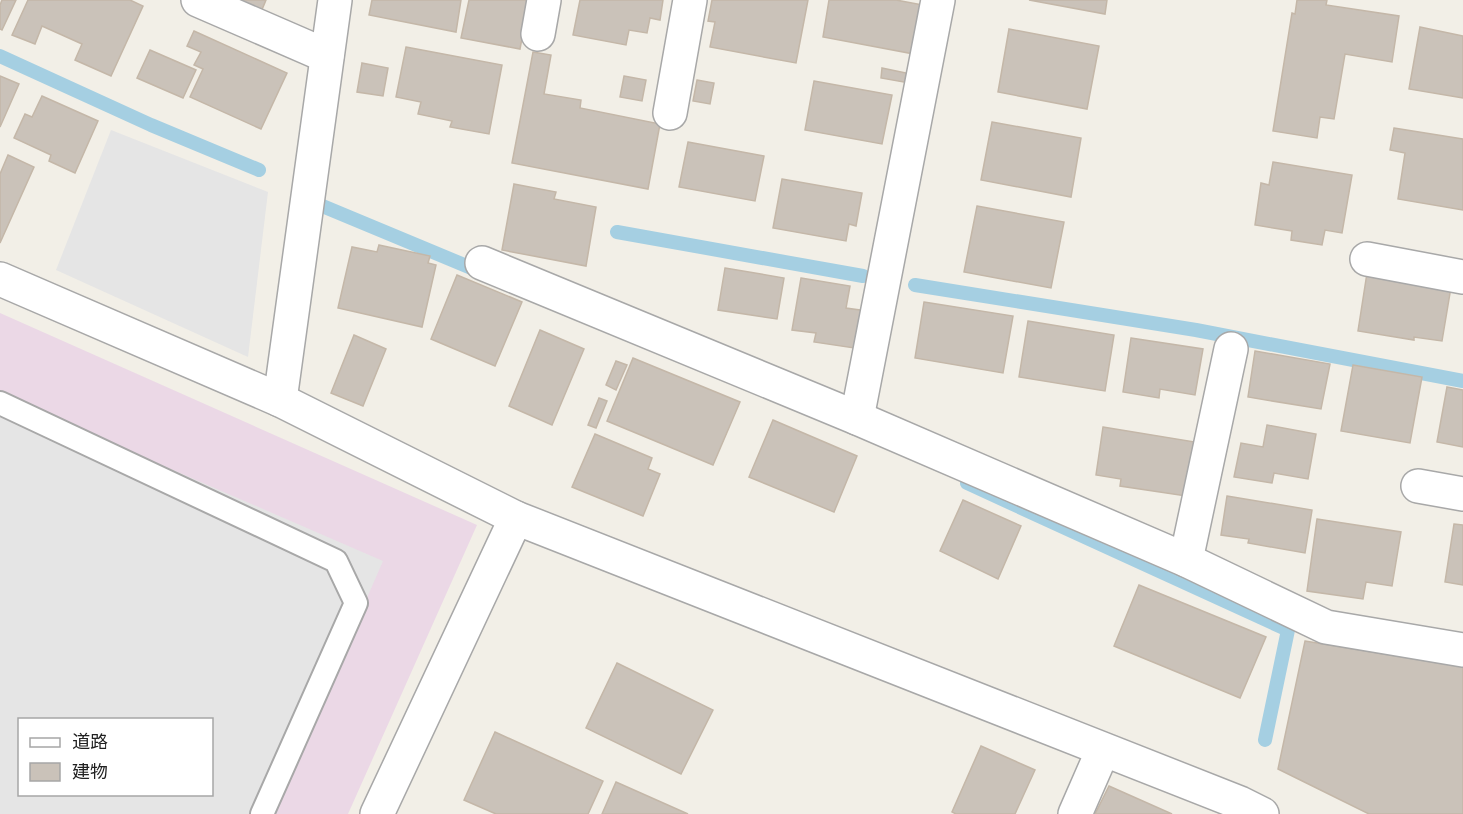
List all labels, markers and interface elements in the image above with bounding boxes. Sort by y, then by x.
legend [18,718,213,796]
text: 道路 [72,731,108,753]
text: 建物 [72,761,108,783]

